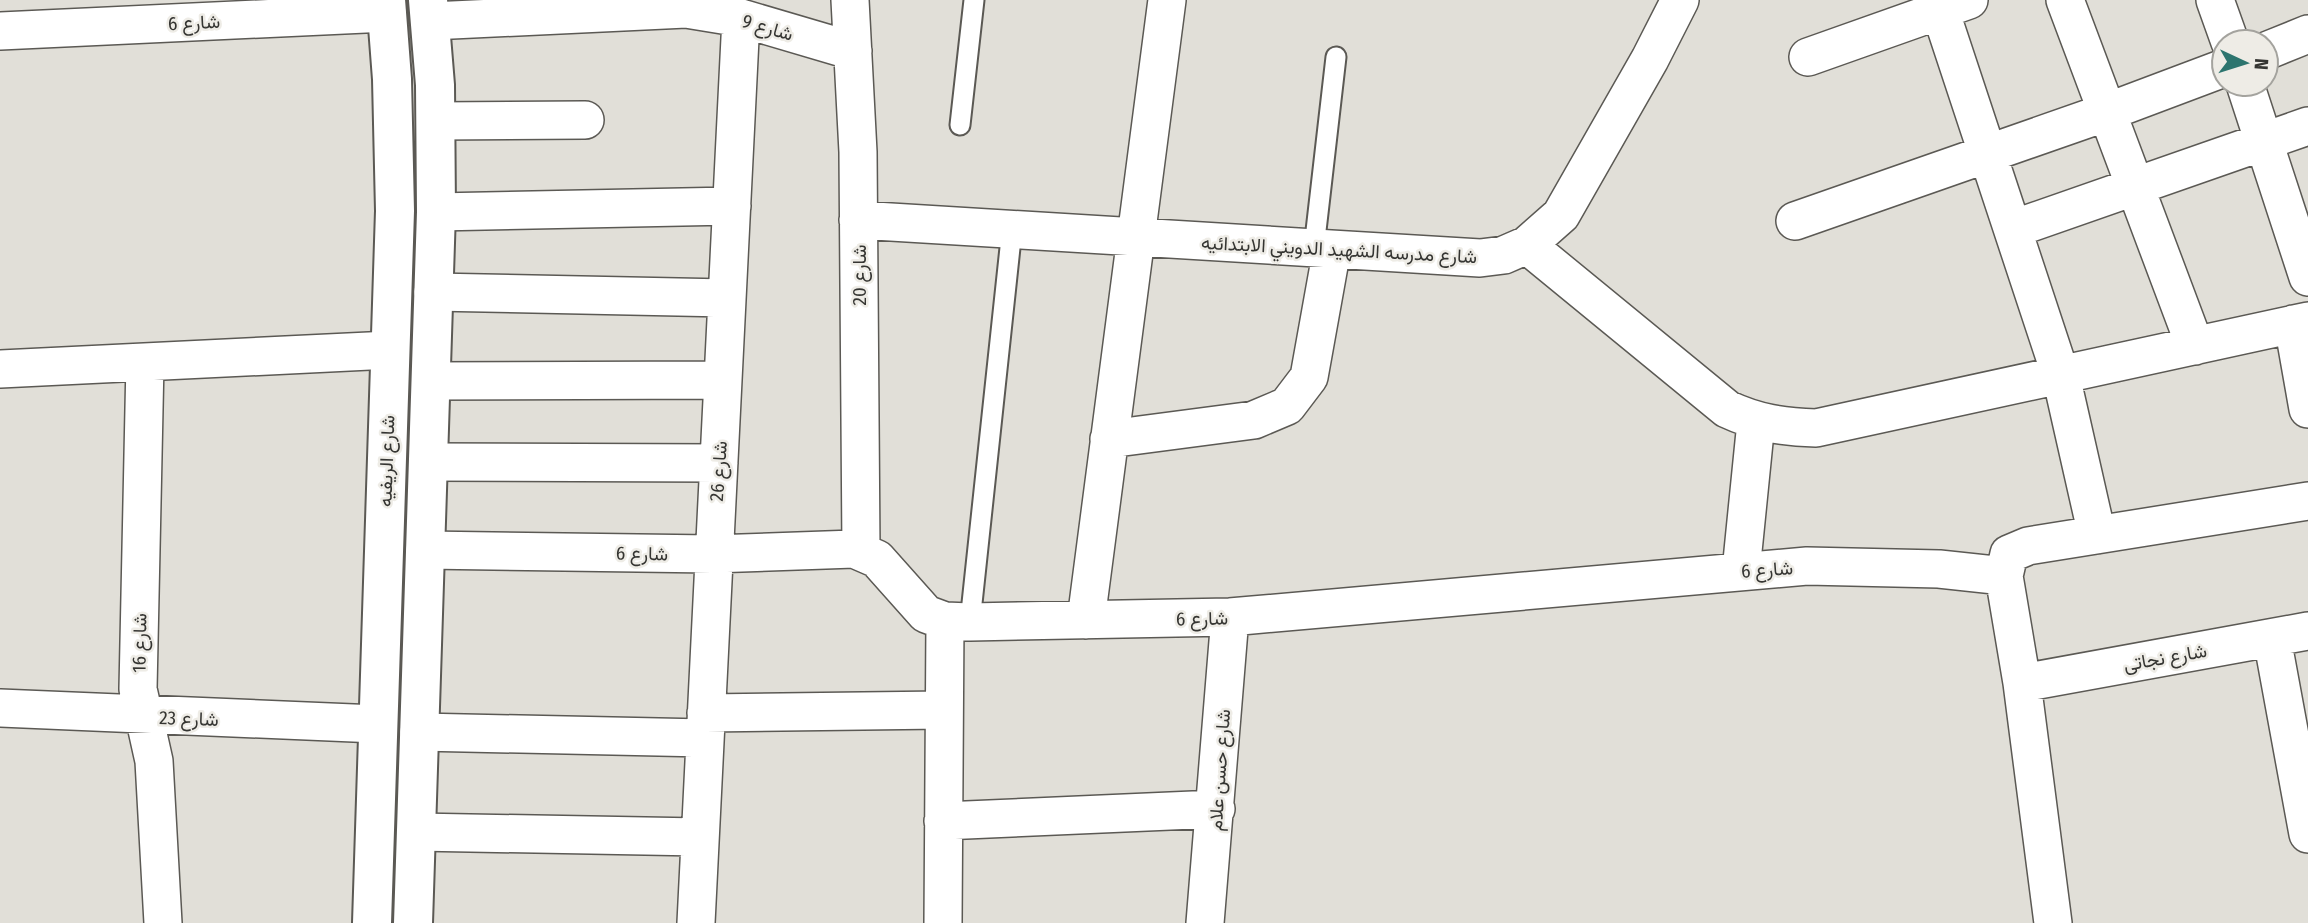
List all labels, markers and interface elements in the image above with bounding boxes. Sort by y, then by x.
street label: شارع 9 [739,9,796,47]
street label: شارع 6 [167,10,221,36]
north arrow [2210,28,2280,98]
text: N [2250,58,2273,71]
street label: شارع مدرسه الشهيد الدويني الابتدائيه [1200,231,1478,272]
street label: شارع 20 [848,245,872,305]
street label: شارع الريفيه [373,415,401,507]
street label: شارع 26 [705,440,733,502]
street label: شارع 6 [616,542,668,566]
street label: شارع 6 [1740,556,1794,584]
street label: شارع 6 [1176,607,1228,631]
street label: شارع 16 [127,613,153,673]
street label: شارع نجاتى [2122,639,2209,677]
street label: شارع 23 [159,706,219,732]
street label: شارع حسن علام [1204,708,1236,832]

